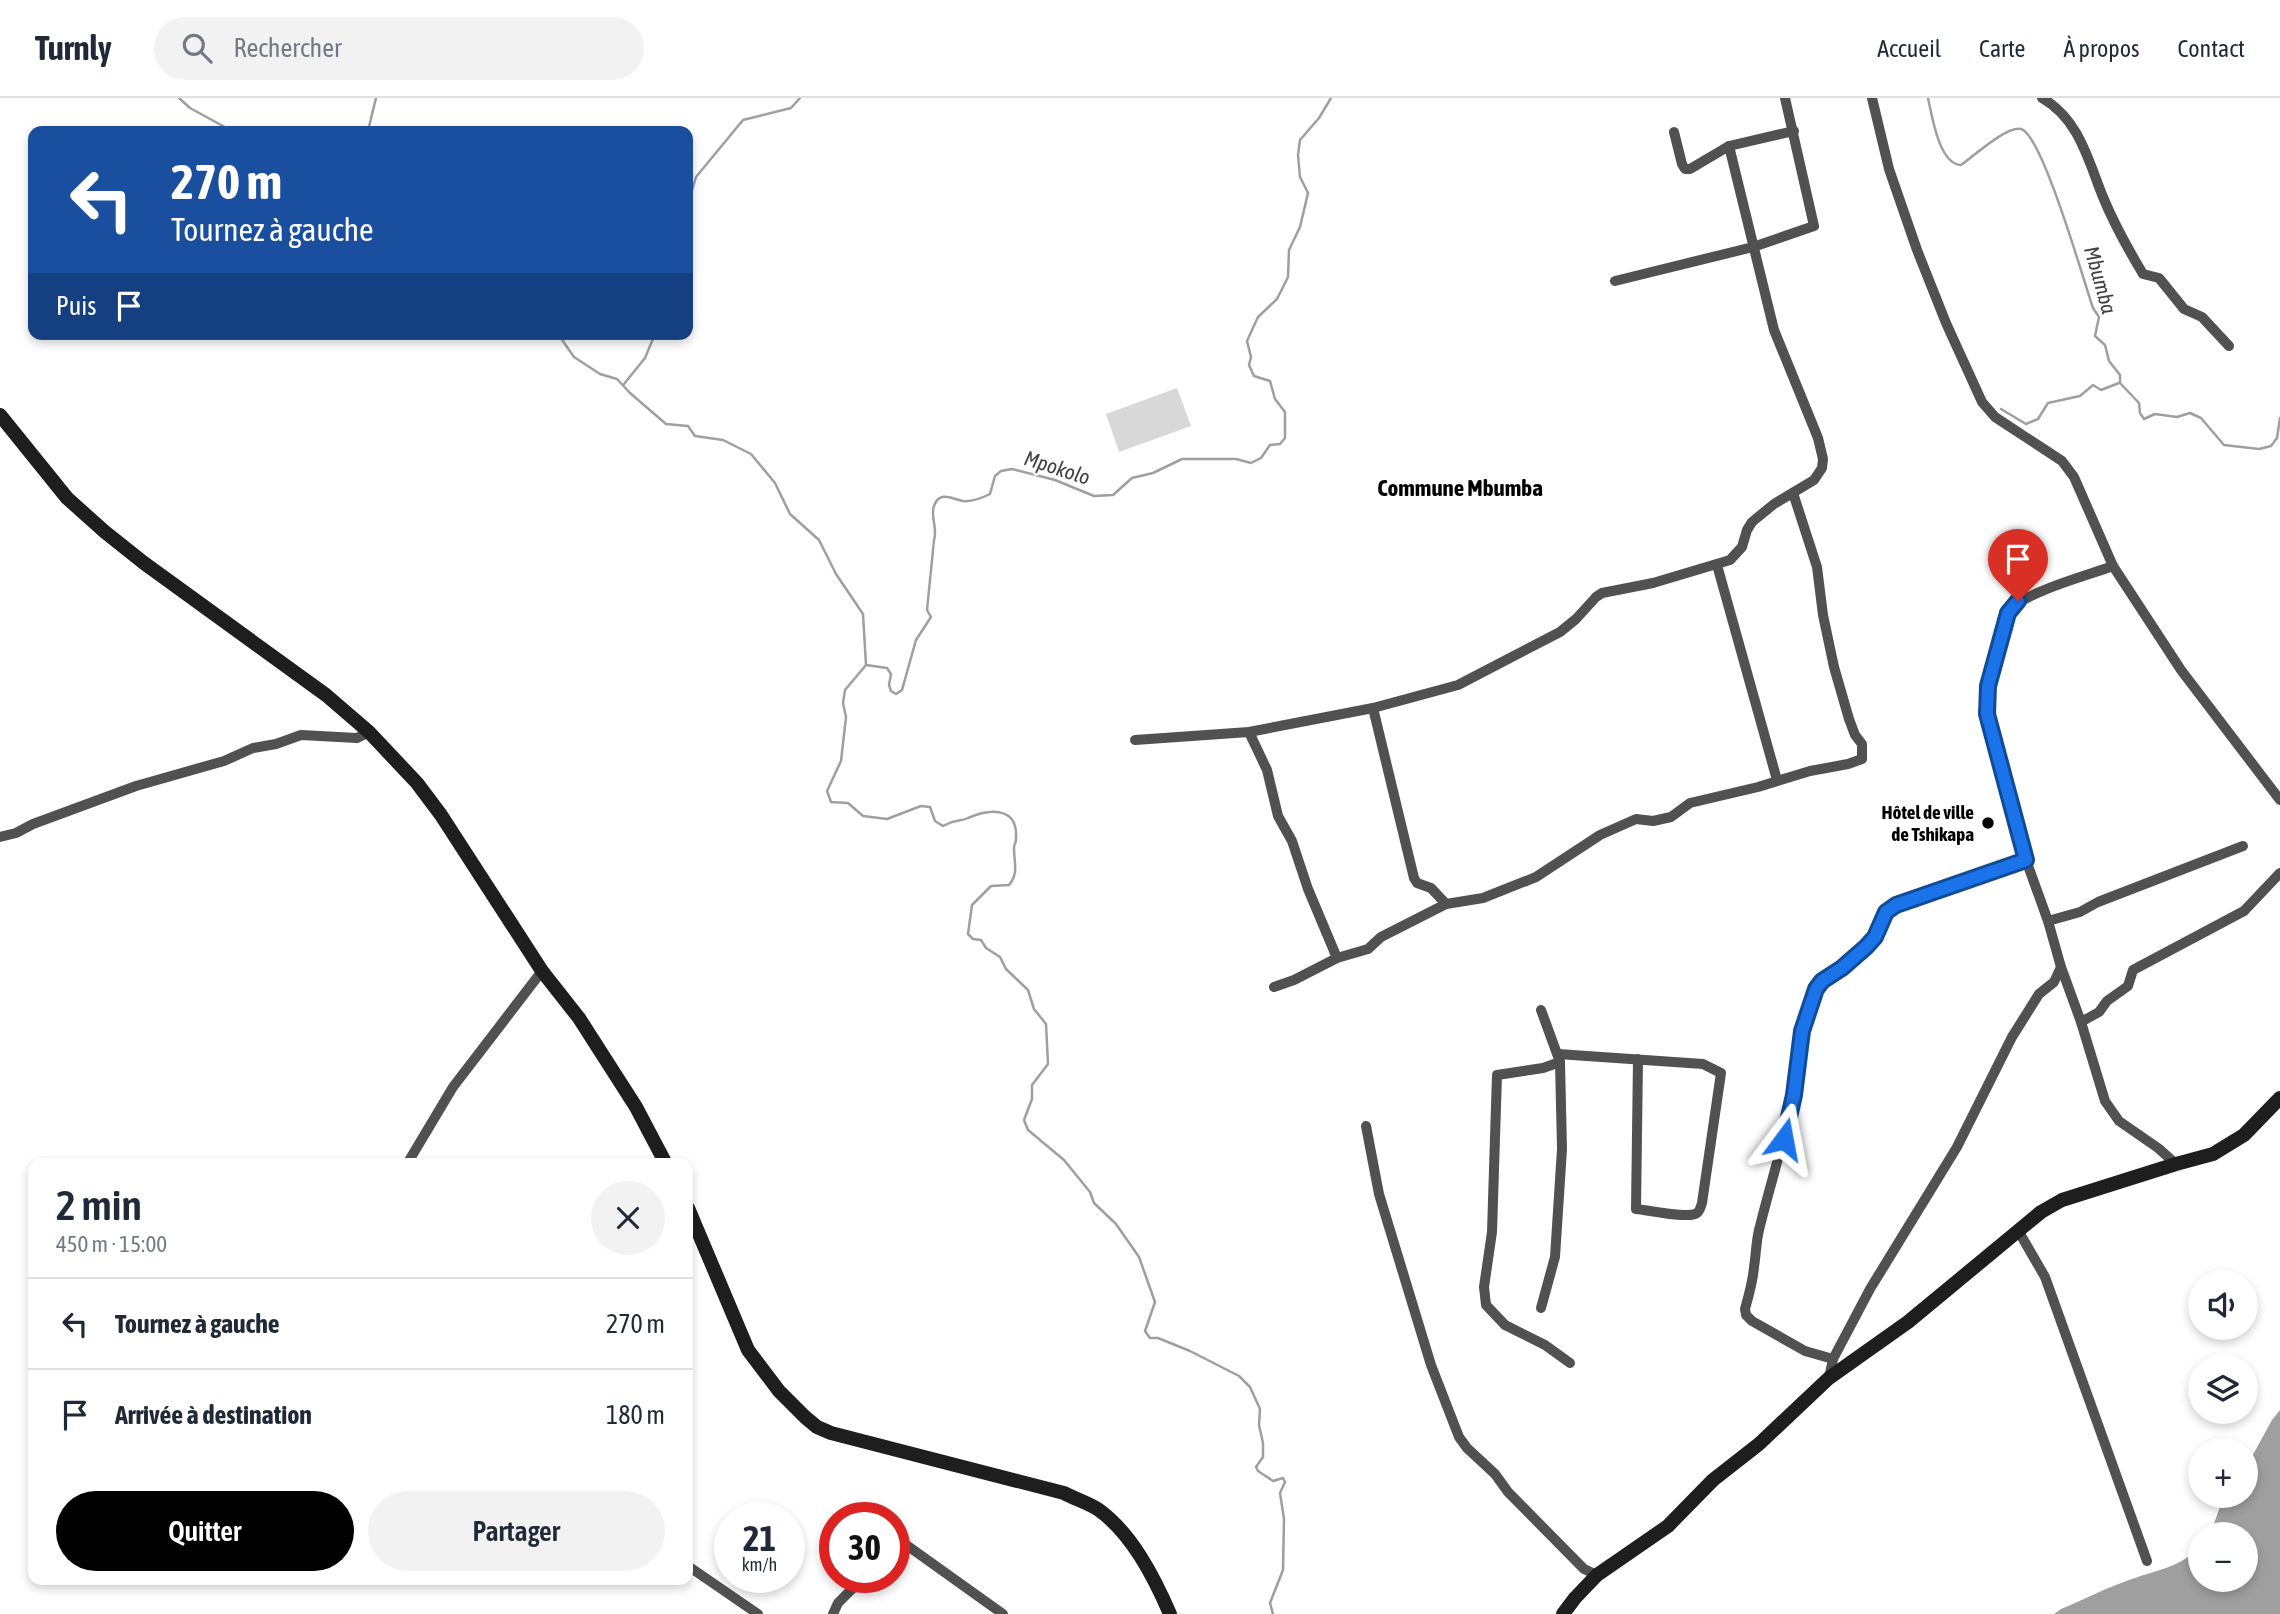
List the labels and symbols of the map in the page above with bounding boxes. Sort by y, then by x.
water label: Mbumba [2080,243,2122,316]
water label: Mpokolo [1021,445,1093,489]
district label: Commune Mbumba [1377,475,1543,501]
pin [1988,529,2048,601]
place label: Hôtel de ville de Tshikapa [1882,801,1974,845]
marker: Hôtel de ville de Tshikapa [1980,815,1996,831]
position arrow [1747,1102,1821,1176]
speed limit sign: 30 [819,1502,910,1593]

